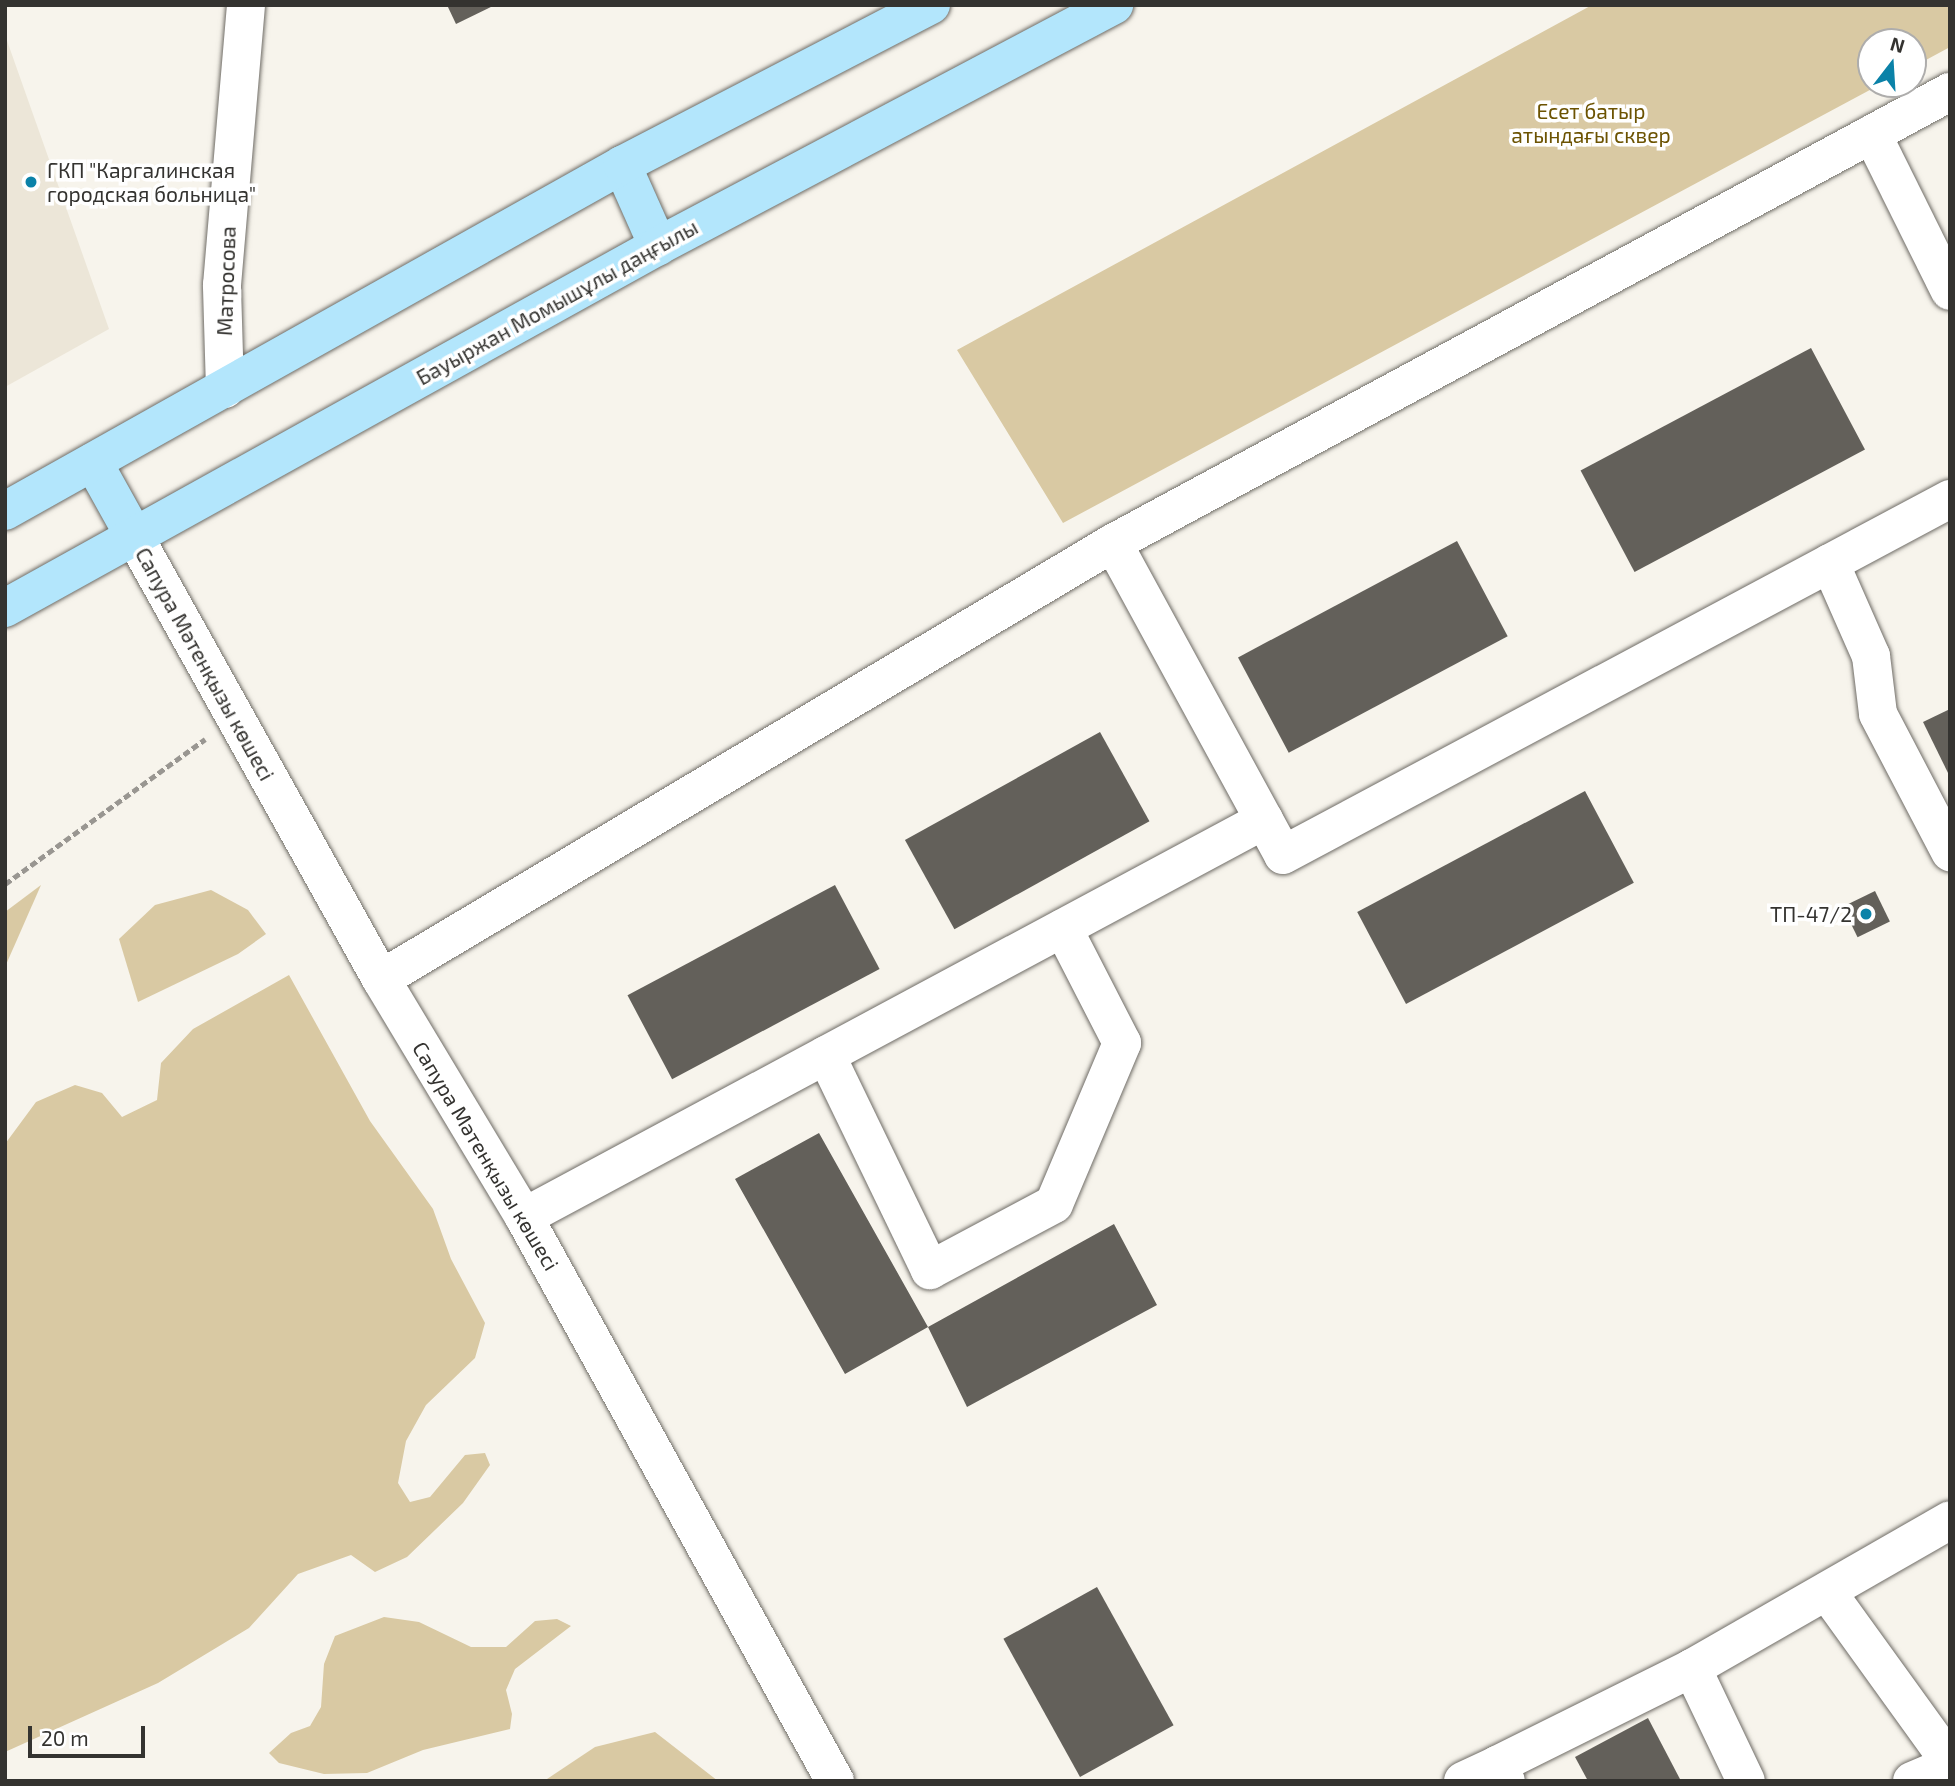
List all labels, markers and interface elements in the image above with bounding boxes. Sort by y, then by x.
north arrow [1857,28,1927,98]
text: N [1888,31,1908,57]
park label: Есет батыр атындағы сквер [1511,98,1671,148]
place label: ГКП "Каргалинская городская больница" [47,157,256,207]
marker: ГКП "Каргалинская городская больница" [21,172,41,192]
street label: Бауыржан Момышұлы даңғылы [412,214,702,390]
street label: Матросова [211,226,241,336]
street label: Сапура Мәтенқызы көшесі [130,543,280,785]
place label: ТП-47/2 [1770,901,1852,927]
marker: ТП-47/2 [1858,906,1874,922]
street label: Сапура Мәтенқызы көшесі [408,1037,564,1275]
scale bar [32,1712,149,1756]
text: 20 m [41,1725,89,1750]

